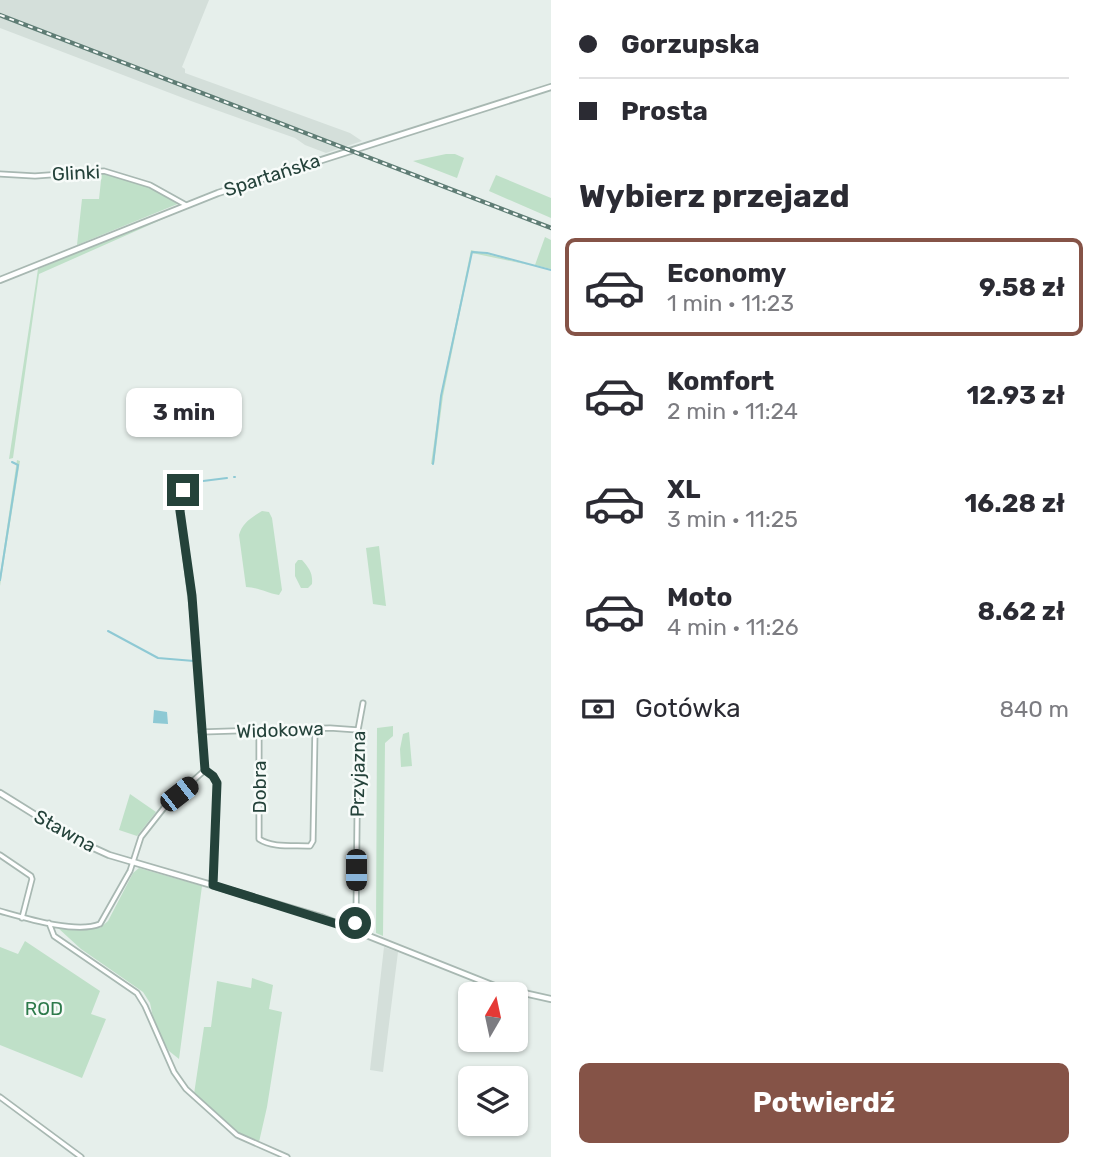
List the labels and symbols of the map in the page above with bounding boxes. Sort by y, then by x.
street label: Spartańska [221,149,323,201]
street label: Glinki [51,160,101,186]
callout: 3 min [125,388,241,438]
route end [167,474,199,506]
street label: Widokowa [236,717,324,743]
street label: Przyjazna [346,731,370,817]
street label: Dobra [248,761,271,813]
car [156,773,203,815]
street label: Stawna [30,805,100,857]
car [346,849,367,891]
route start [339,907,371,939]
north arrow [458,982,528,1052]
park label: ROD [25,997,63,1020]

